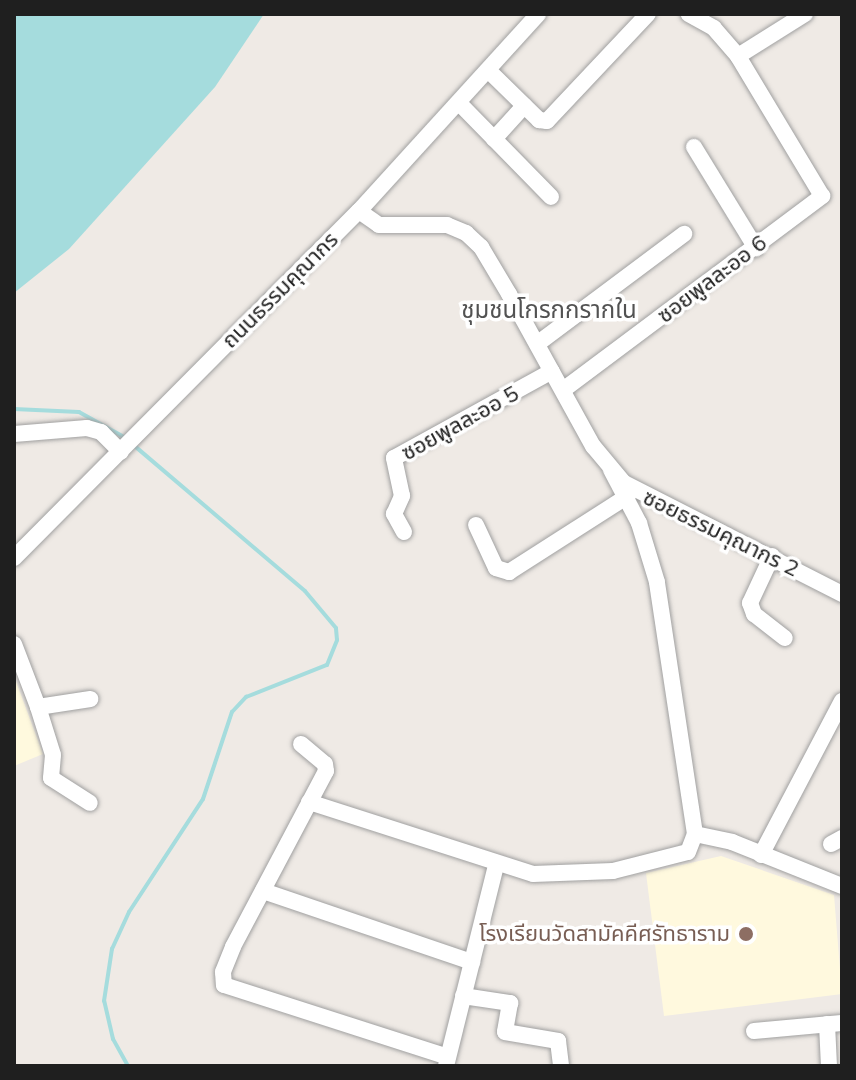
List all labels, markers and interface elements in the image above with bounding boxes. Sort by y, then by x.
street label: ถนนธรรมคุณากร [216,226,344,354]
street label: ซอยพูลละออ 6 [652,229,772,329]
district label: ชุมชนโกรกกรากใน [461,296,637,324]
street label: ซอยพูลละออ 5 [397,380,523,466]
street label: ซอยธรรมคุณากร 2 [639,484,803,582]
place label: โรงเรียนวัดสามัคคีศรัทธาราม [479,921,730,947]
marker: โรงเรียนวัดสามัคคีศรัทธาราม [737,925,755,943]

